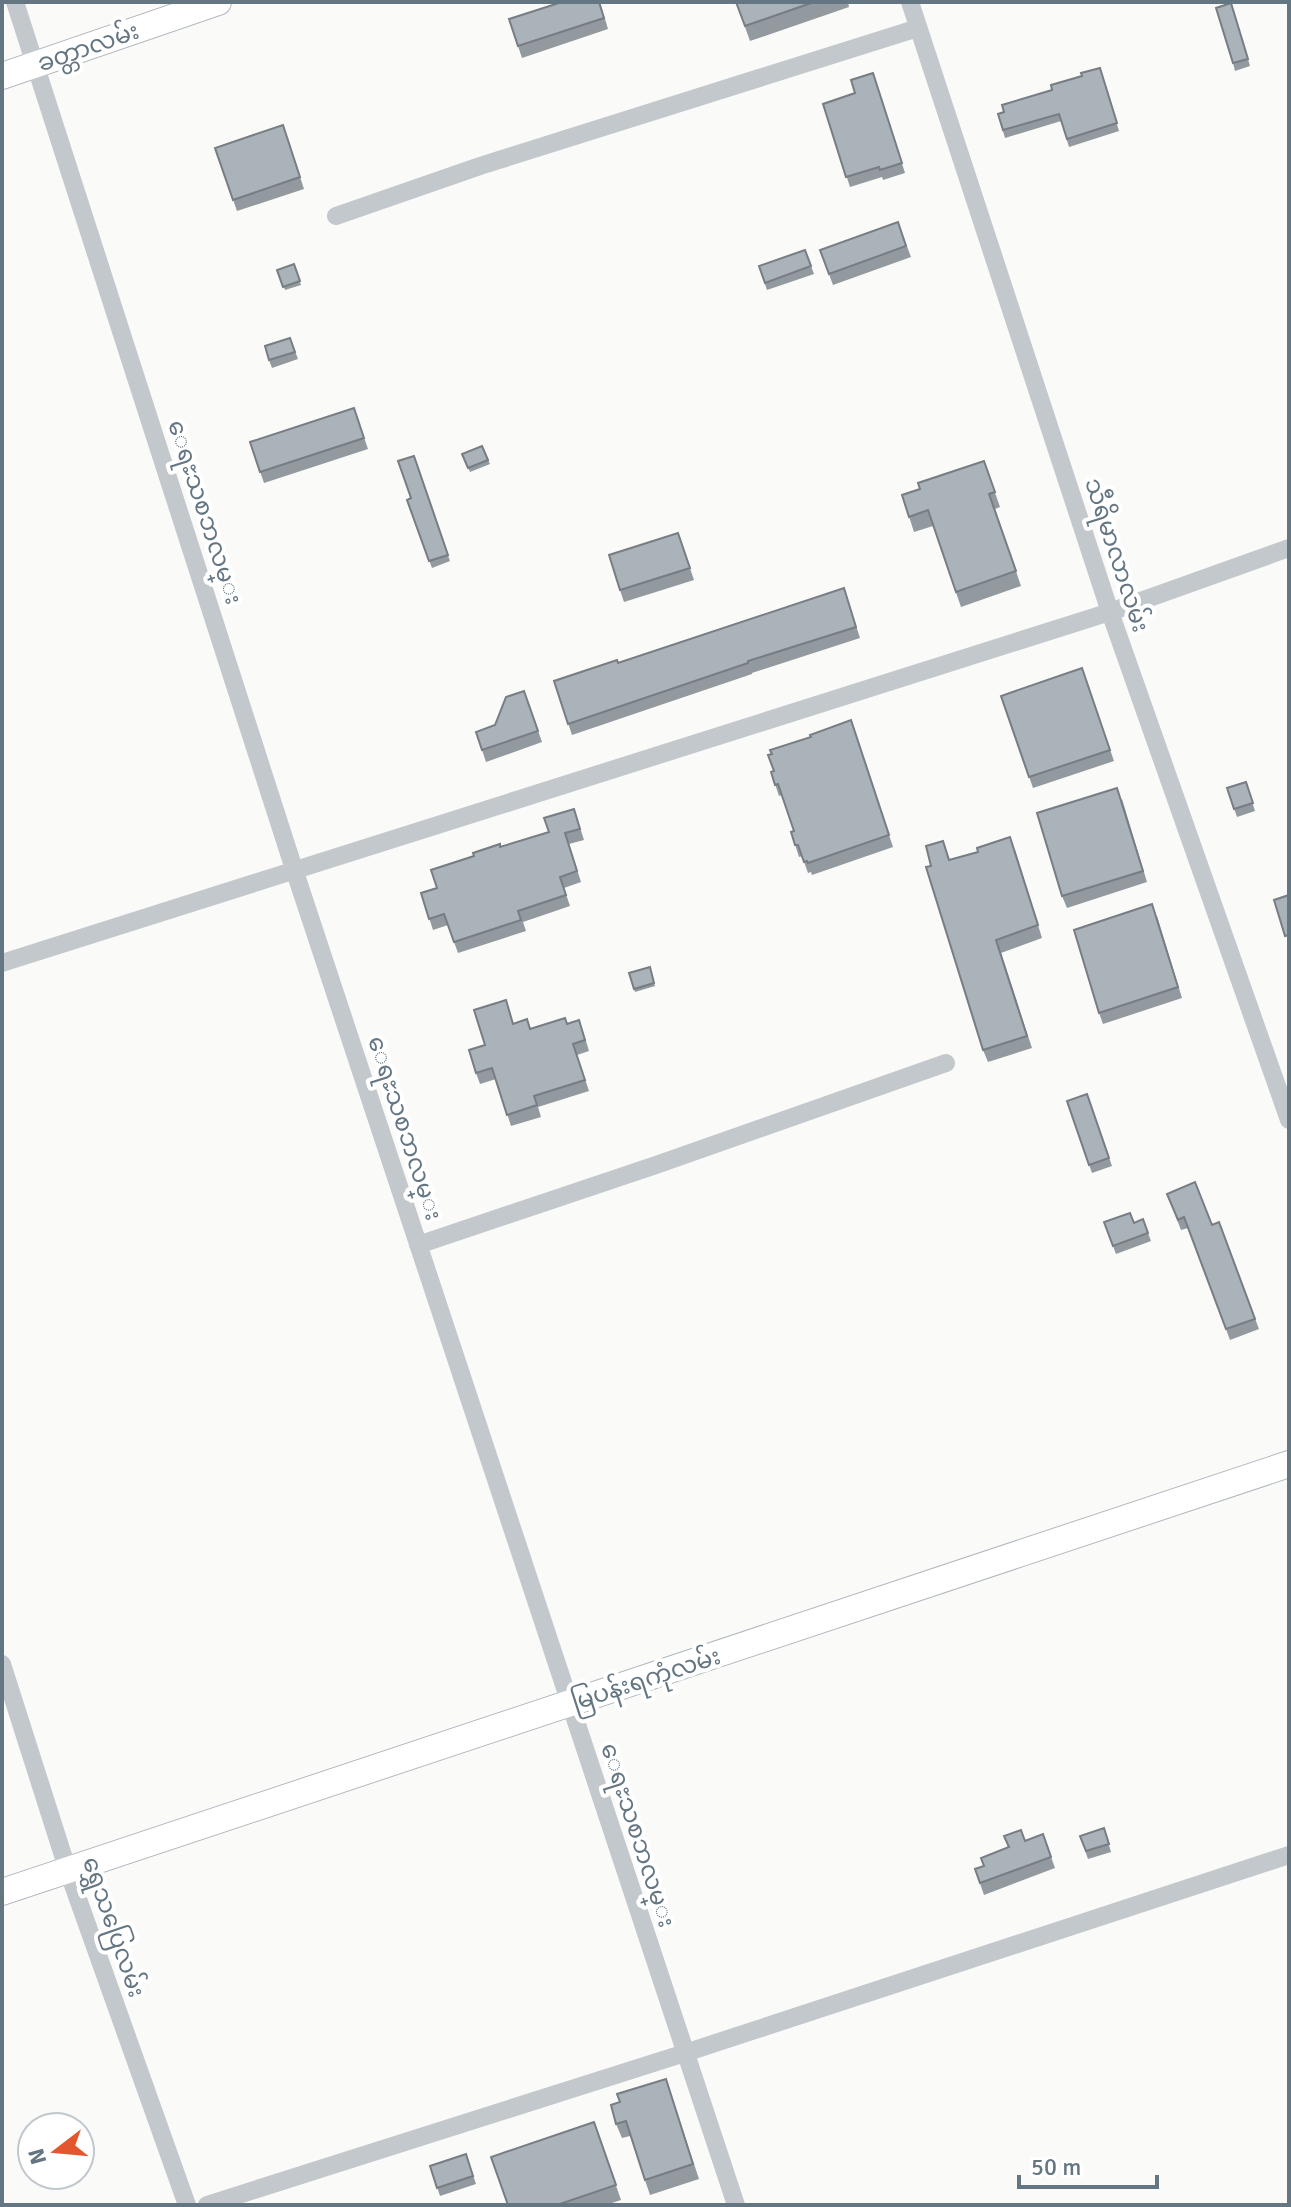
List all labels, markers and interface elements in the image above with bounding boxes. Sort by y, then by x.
street label: ခတ္တာလမ်း [33,15,144,82]
street label: ေရႊသစၥာလမ္း [157,416,249,609]
street label: သီရိမာလာလမ်း [1074,474,1157,637]
street label: ေရႊသစၥာလမ္း [357,1032,449,1225]
street label: မြပန်းရကုံလမ်း [567,1640,726,1721]
street label: ေရႊသစၥာလမ္း [590,1739,682,1932]
street label: ရွှေသပြေလမ်း [72,1853,153,2002]
north arrow [16,2111,96,2191]
scale bar [1019,2139,1157,2189]
text: N [22,2145,52,2167]
text: 50 m [1031,2152,1081,2182]

